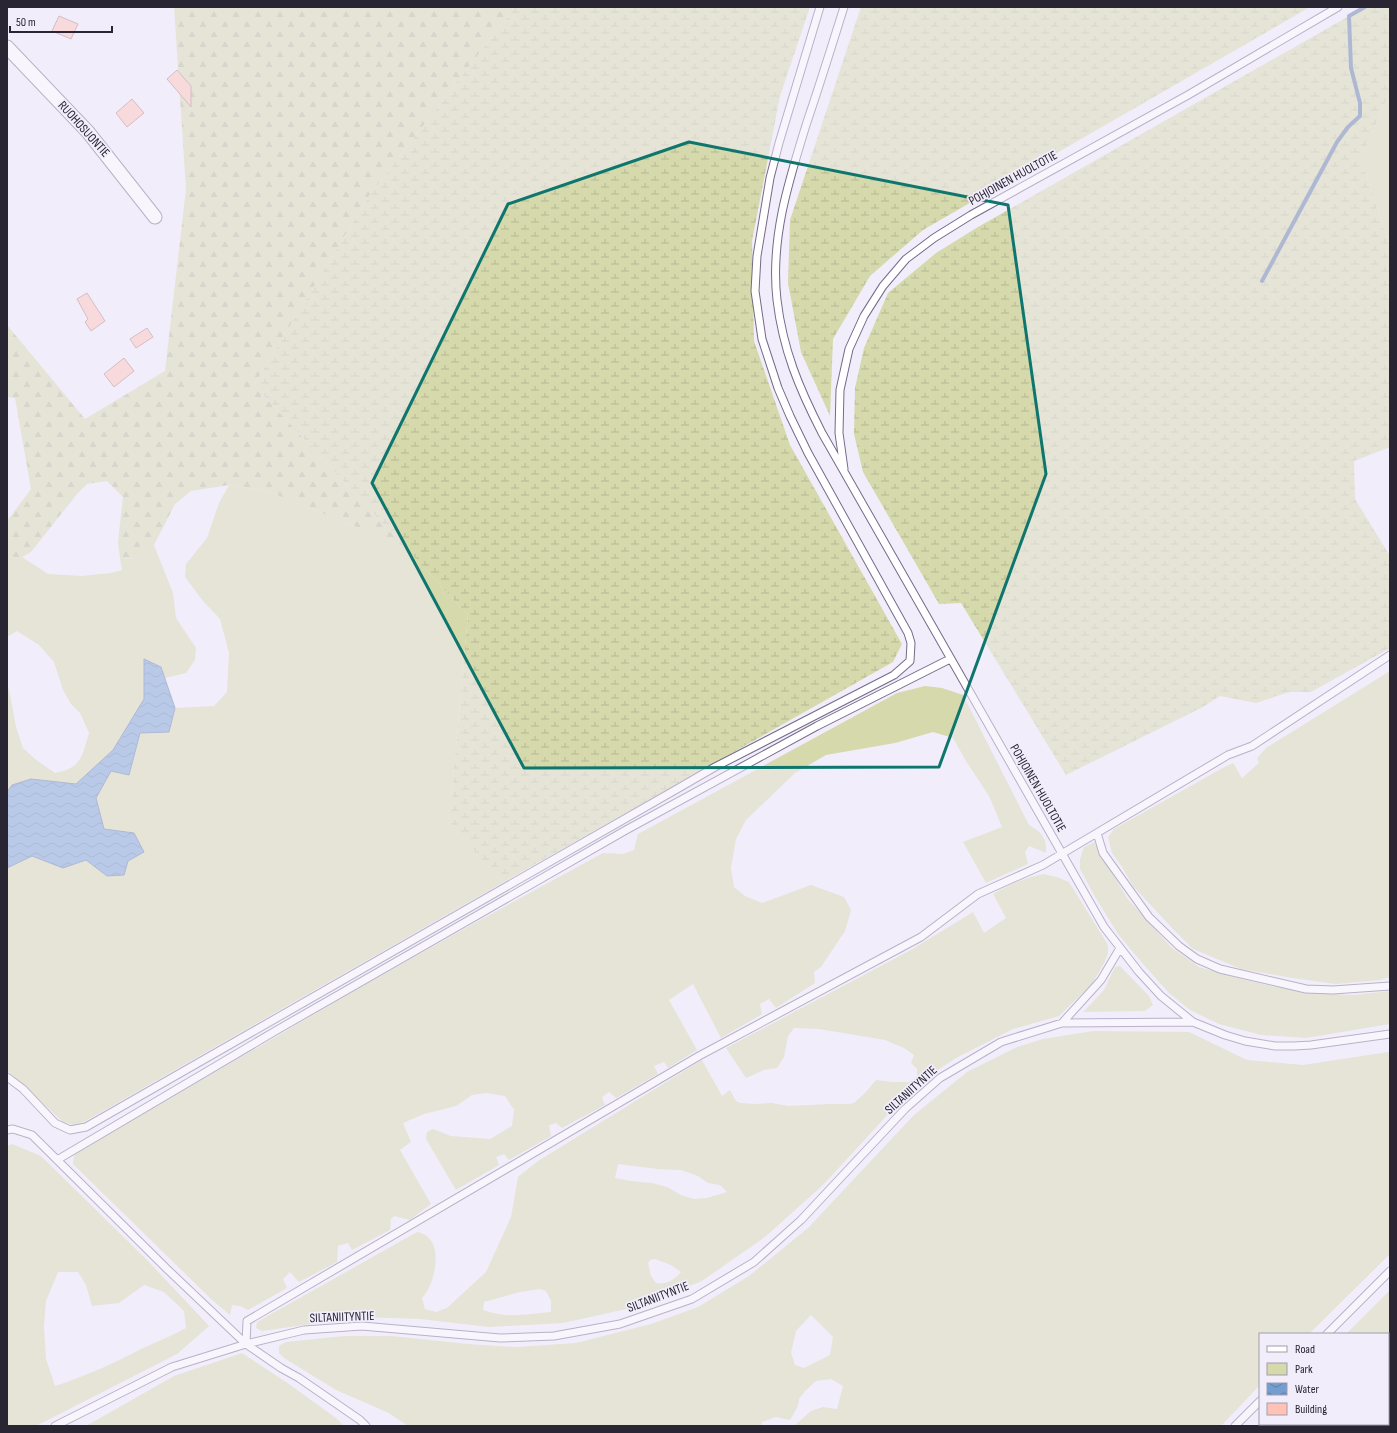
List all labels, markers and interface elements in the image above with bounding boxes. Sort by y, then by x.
scale bar [10,8,112,34]
text: 50 m [16,15,36,30]
street label: RUOHOSUONTIE [55,98,113,160]
street label: POHJOINEN HUOLTOTIE [966,147,1060,209]
street label: POHJOINEN HUOLTOTIE [1006,741,1070,835]
street label: SILTANIITYNTIE [882,1062,940,1118]
street label: SILTANIITYNTIE [625,1278,691,1316]
street label: SILTANIITYNTIE [309,1308,375,1326]
legend [1259,1333,1389,1425]
text: Road [1295,1342,1315,1357]
text: Park [1295,1362,1313,1377]
text: Water [1295,1382,1319,1397]
text: Building [1295,1402,1327,1417]

